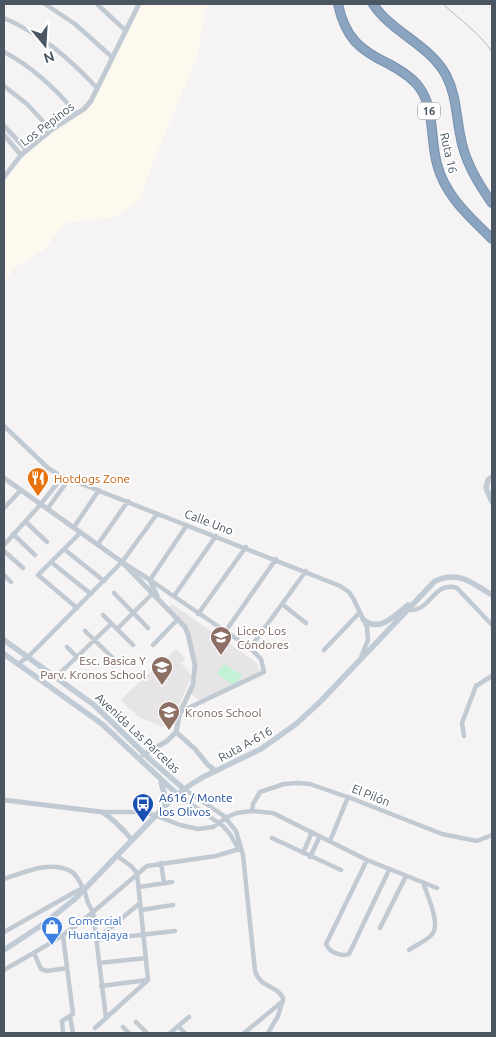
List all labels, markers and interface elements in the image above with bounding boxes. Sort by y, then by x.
north arrow [20,20,70,70]
text: N [42,48,56,67]
street label: Los Pepinos [18,100,76,148]
road number: 16 [418,102,440,120]
street label: Ruta 16 [438,131,460,175]
restaurant icon: Hotdogs Zone [26,466,50,497]
place label: Hotdogs Zone [54,472,130,485]
street label: Calle Uno [183,507,235,537]
place label: Liceo Los Cóndores [237,624,289,651]
school or university icon: Liceo Los Cóndores [209,625,233,656]
place label: Esc. Basica Y Parv. Kronos School [40,654,146,681]
school or university icon: Esc. Basica Y Parv. Kronos School [150,655,174,686]
street label: Avenida Las Parcelas [93,691,183,775]
school or university icon: Kronos School [157,700,181,731]
place label: Kronos School [185,706,262,719]
street label: Ruta A-616 [216,724,274,764]
street label: El Pilón [350,782,392,808]
place label: A616 / Monte los Olivos [159,791,233,818]
bus stop icon: A616 / Monte los Olivos [131,792,155,823]
place label: Comercial Huantajaya [68,914,128,941]
shop icon: Comercial Huantajaya [40,915,64,946]

